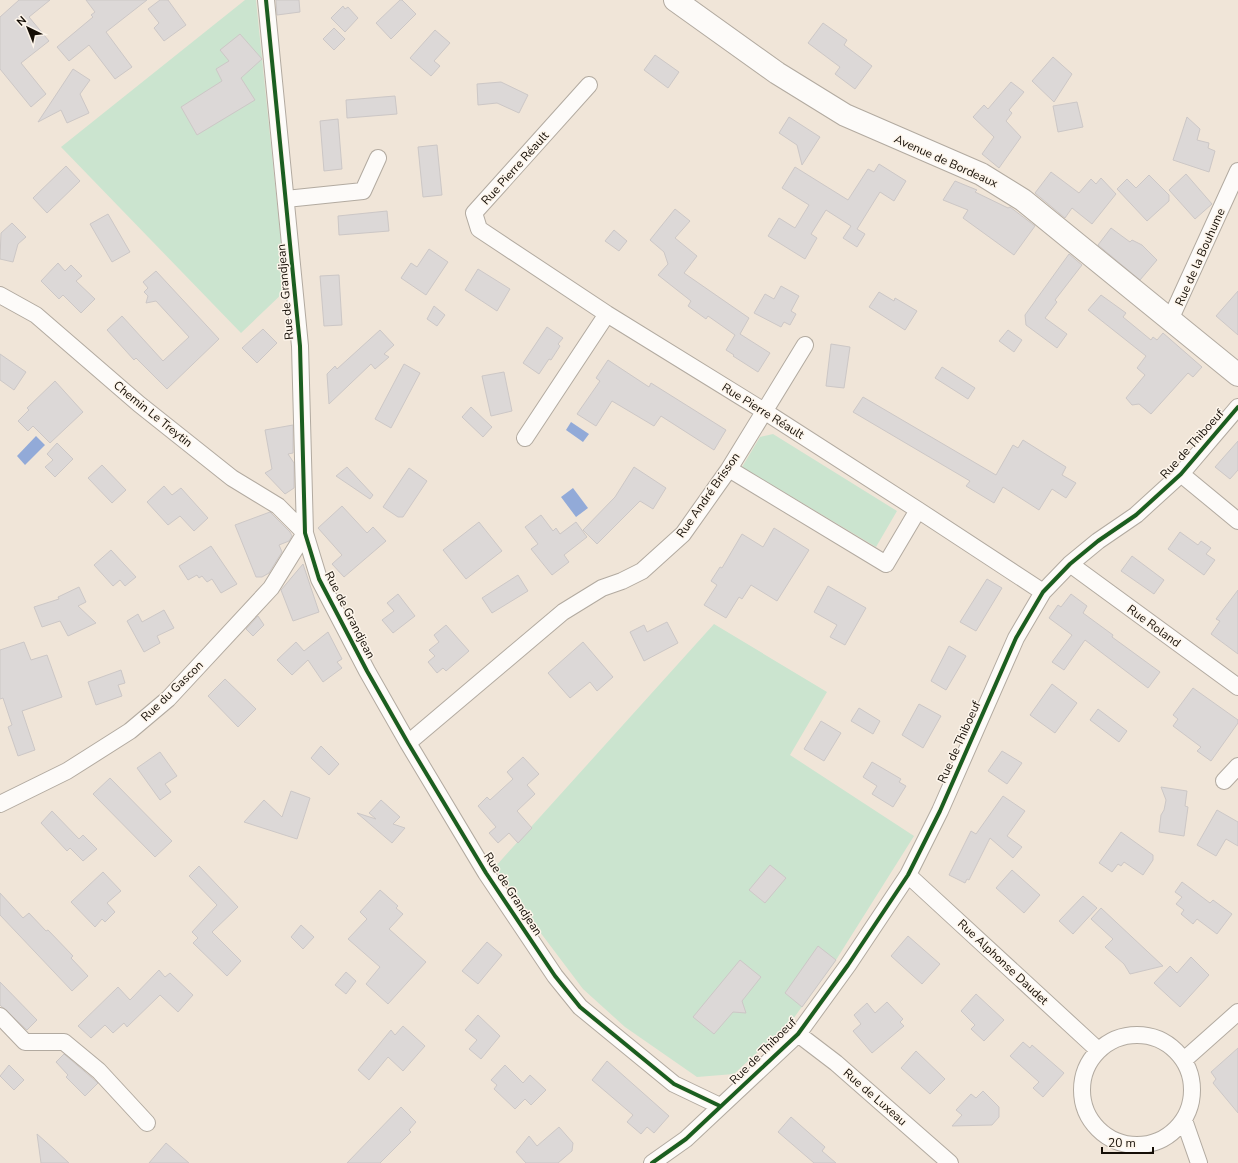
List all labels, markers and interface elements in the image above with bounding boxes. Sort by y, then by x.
north arrow [8,8,48,48]
text: N [13,13,30,29]
street label: Rue Pierre Réault [478,127,553,208]
street label: Avenue de Bordeaux [892,131,1001,191]
street label: Rue de la Bouhume [1171,206,1229,308]
street label: Rue de Grandjean [273,243,297,341]
street label: Chemin Le Treytin [110,377,196,451]
street label: Rue Pierre Réault [719,379,808,443]
street label: Rue de Thiboeuf [1157,405,1228,482]
street label: Rue André Brisson [673,449,743,541]
street label: Rue de Grandjean [321,569,379,661]
street label: Rue Roland [1124,601,1184,651]
street label: Rue du Gascon [137,657,207,725]
street label: Rue de Thiboeuf [934,697,985,786]
street label: Rue de Grandjean [480,849,546,939]
street label: Rue Alphonse Daudet [954,916,1052,1009]
street label: Rue de Thiboeuf [726,1013,801,1088]
street label: Rue de Luxeau [840,1065,910,1129]
scale bar [1102,1129,1153,1155]
text: 20 m [1108,1135,1136,1151]

